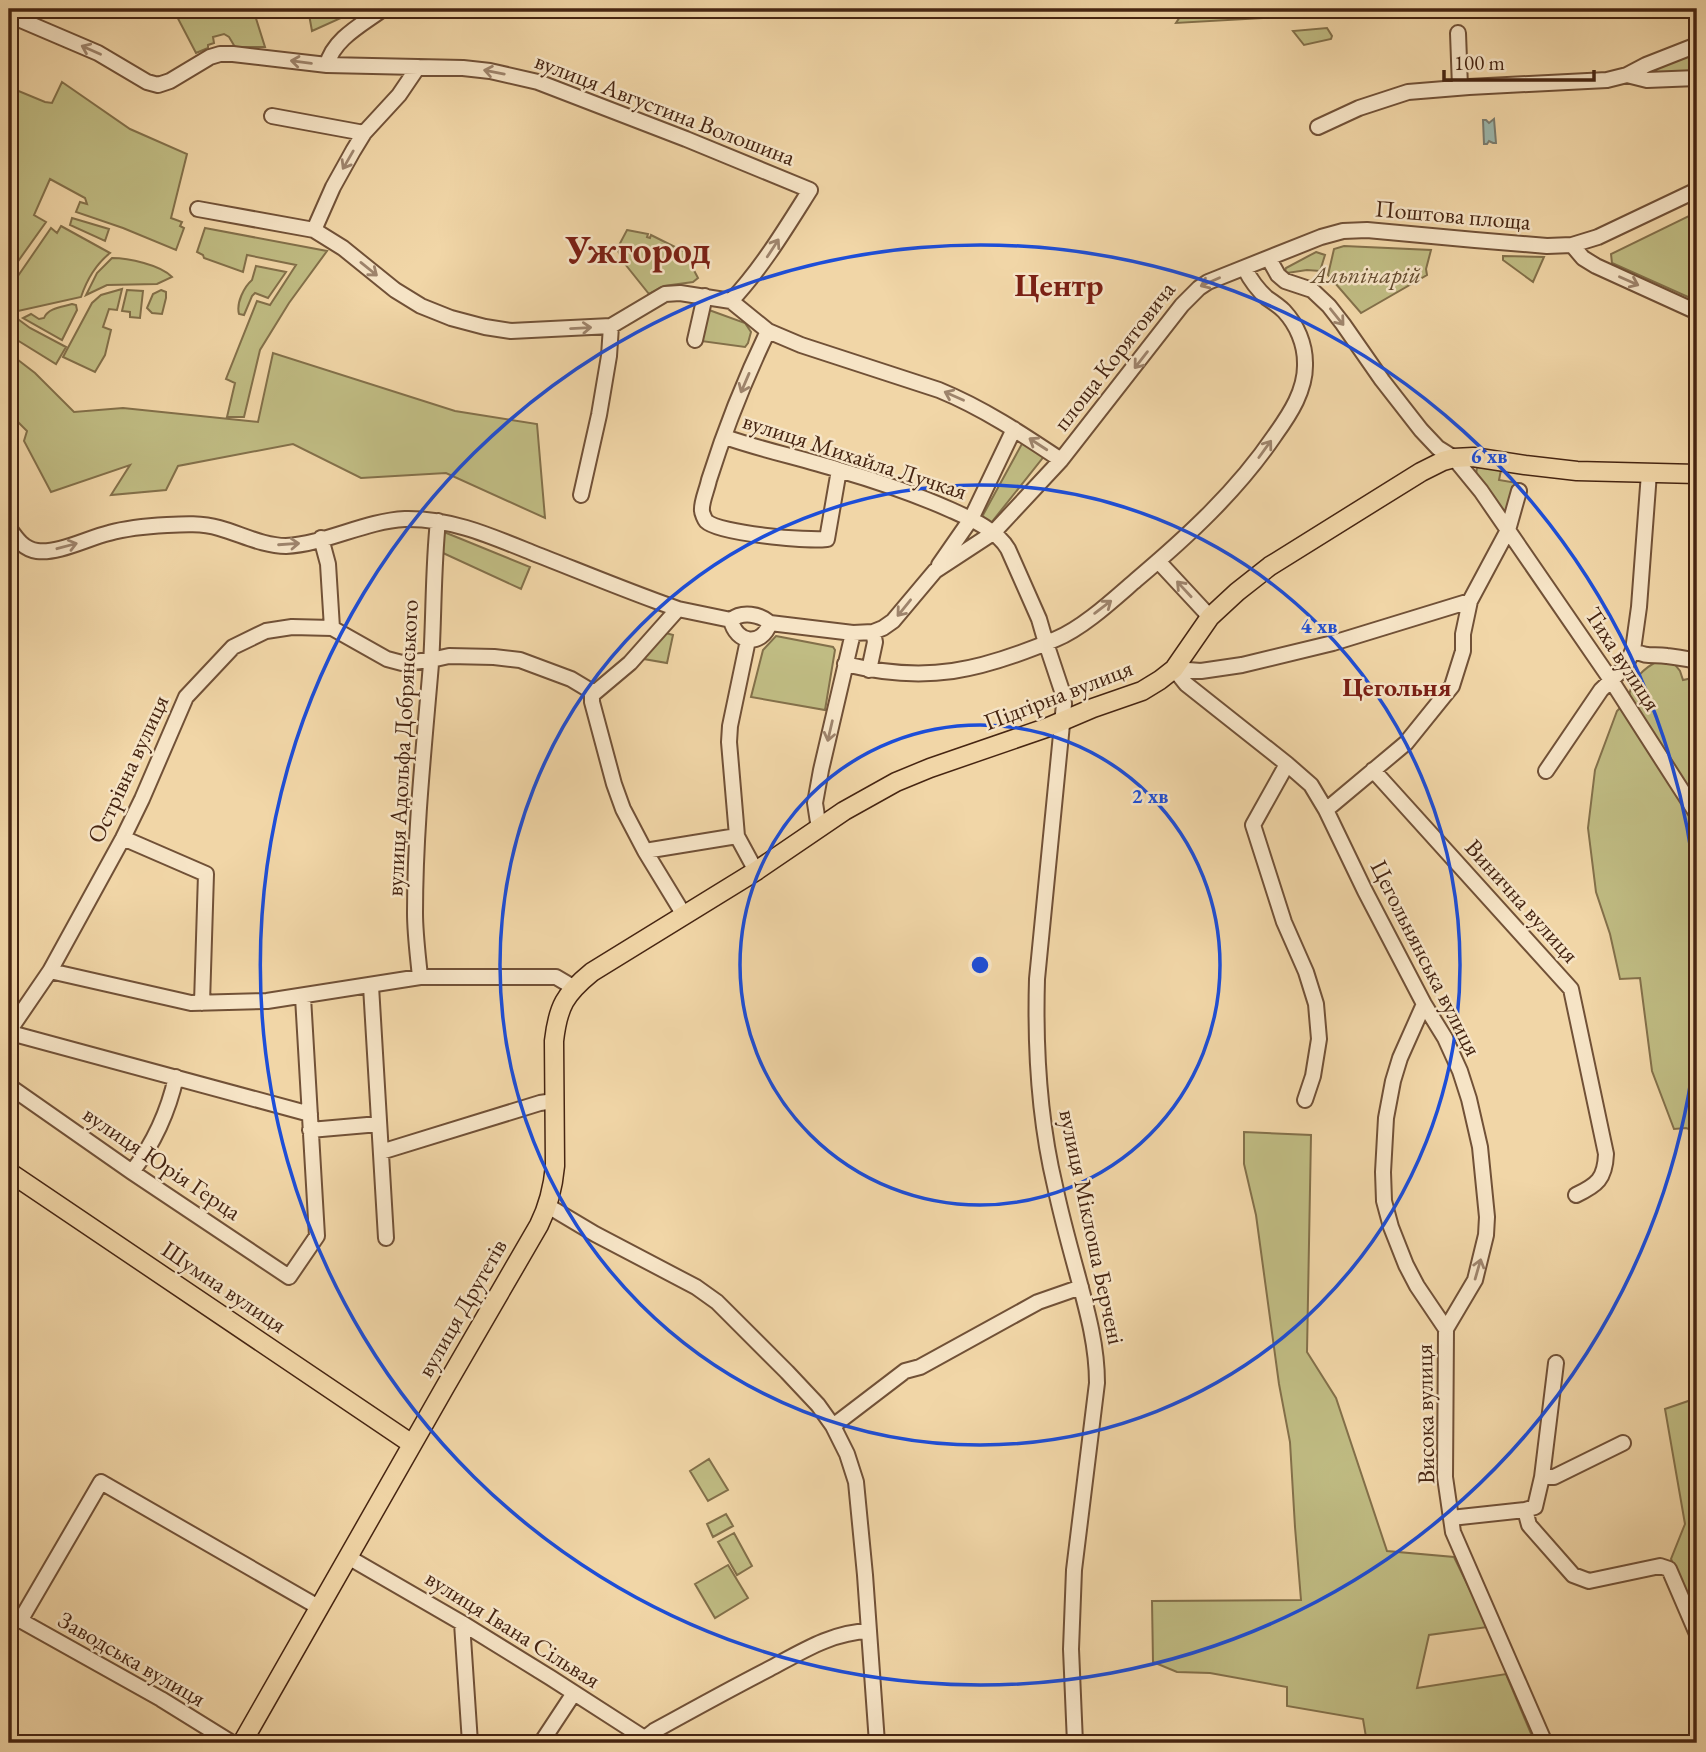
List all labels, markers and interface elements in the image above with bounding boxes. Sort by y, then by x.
scale bar [1444,38,1594,82]
one-way arrow [81,43,102,56]
street label: вулиця Августина Волошина [531,45,800,173]
text: 100 m [1454,49,1505,76]
one-way arrow [290,55,313,68]
one-way arrow [483,65,506,79]
one-way arrow [341,149,355,169]
street label: Поштова площа [1374,192,1533,237]
district label: Ужгород [564,225,711,274]
one-way arrow [766,238,780,258]
park label: Альпінарій [1309,259,1421,290]
one-way arrow [360,261,378,277]
district label: Центр [1015,264,1103,306]
street label: площа Корятовича [1046,274,1182,437]
one-way arrow [1618,275,1639,288]
one-way arrow [1200,276,1221,289]
one-way arrow [1329,308,1345,326]
one-way arrow [569,321,592,334]
one-way arrow [1133,350,1148,368]
one-way arrow [738,372,751,394]
one-way arrow [944,389,965,402]
street label: вулиця Михайла Лучкая [739,405,971,506]
one-way arrow [1028,437,1048,451]
one-way arrow [1258,440,1272,459]
text: 6 хв [1471,442,1507,469]
one-way arrow [277,537,300,550]
one-way arrow [56,538,78,551]
one-way arrow [1176,581,1193,598]
one-way arrow [896,598,912,616]
street label: вулиця Адольфа Добрянського [378,599,425,897]
one-way arrow [1093,600,1112,615]
street label: Тиха вулиця [1578,601,1669,717]
text: 4 хв [1301,612,1337,639]
street label: Підгірна вулиця [979,652,1137,737]
district label: Цегольня [1343,670,1452,704]
street label: Острівна вулиця [80,689,176,848]
one-way arrow [822,719,835,741]
text: 2 хв [1132,782,1168,809]
street label: Винична вулиця [1458,832,1586,969]
street label: Цегольнянська вулиця [1364,855,1489,1061]
centre of rings [968,953,992,977]
street label: вулиця Юрія Герца [77,1098,248,1227]
street label: вулиця Міклоша Берчені [1052,1106,1133,1347]
street label: Шумна вулиця [156,1233,293,1340]
street label: вулиця Другетів [409,1233,514,1383]
one-way arrow [1472,1258,1485,1280]
street label: Висока вулиця [1408,1343,1441,1484]
street label: вулиця Івана Сільвая [420,1562,607,1695]
street label: Заводська вулиця [53,1604,212,1713]

